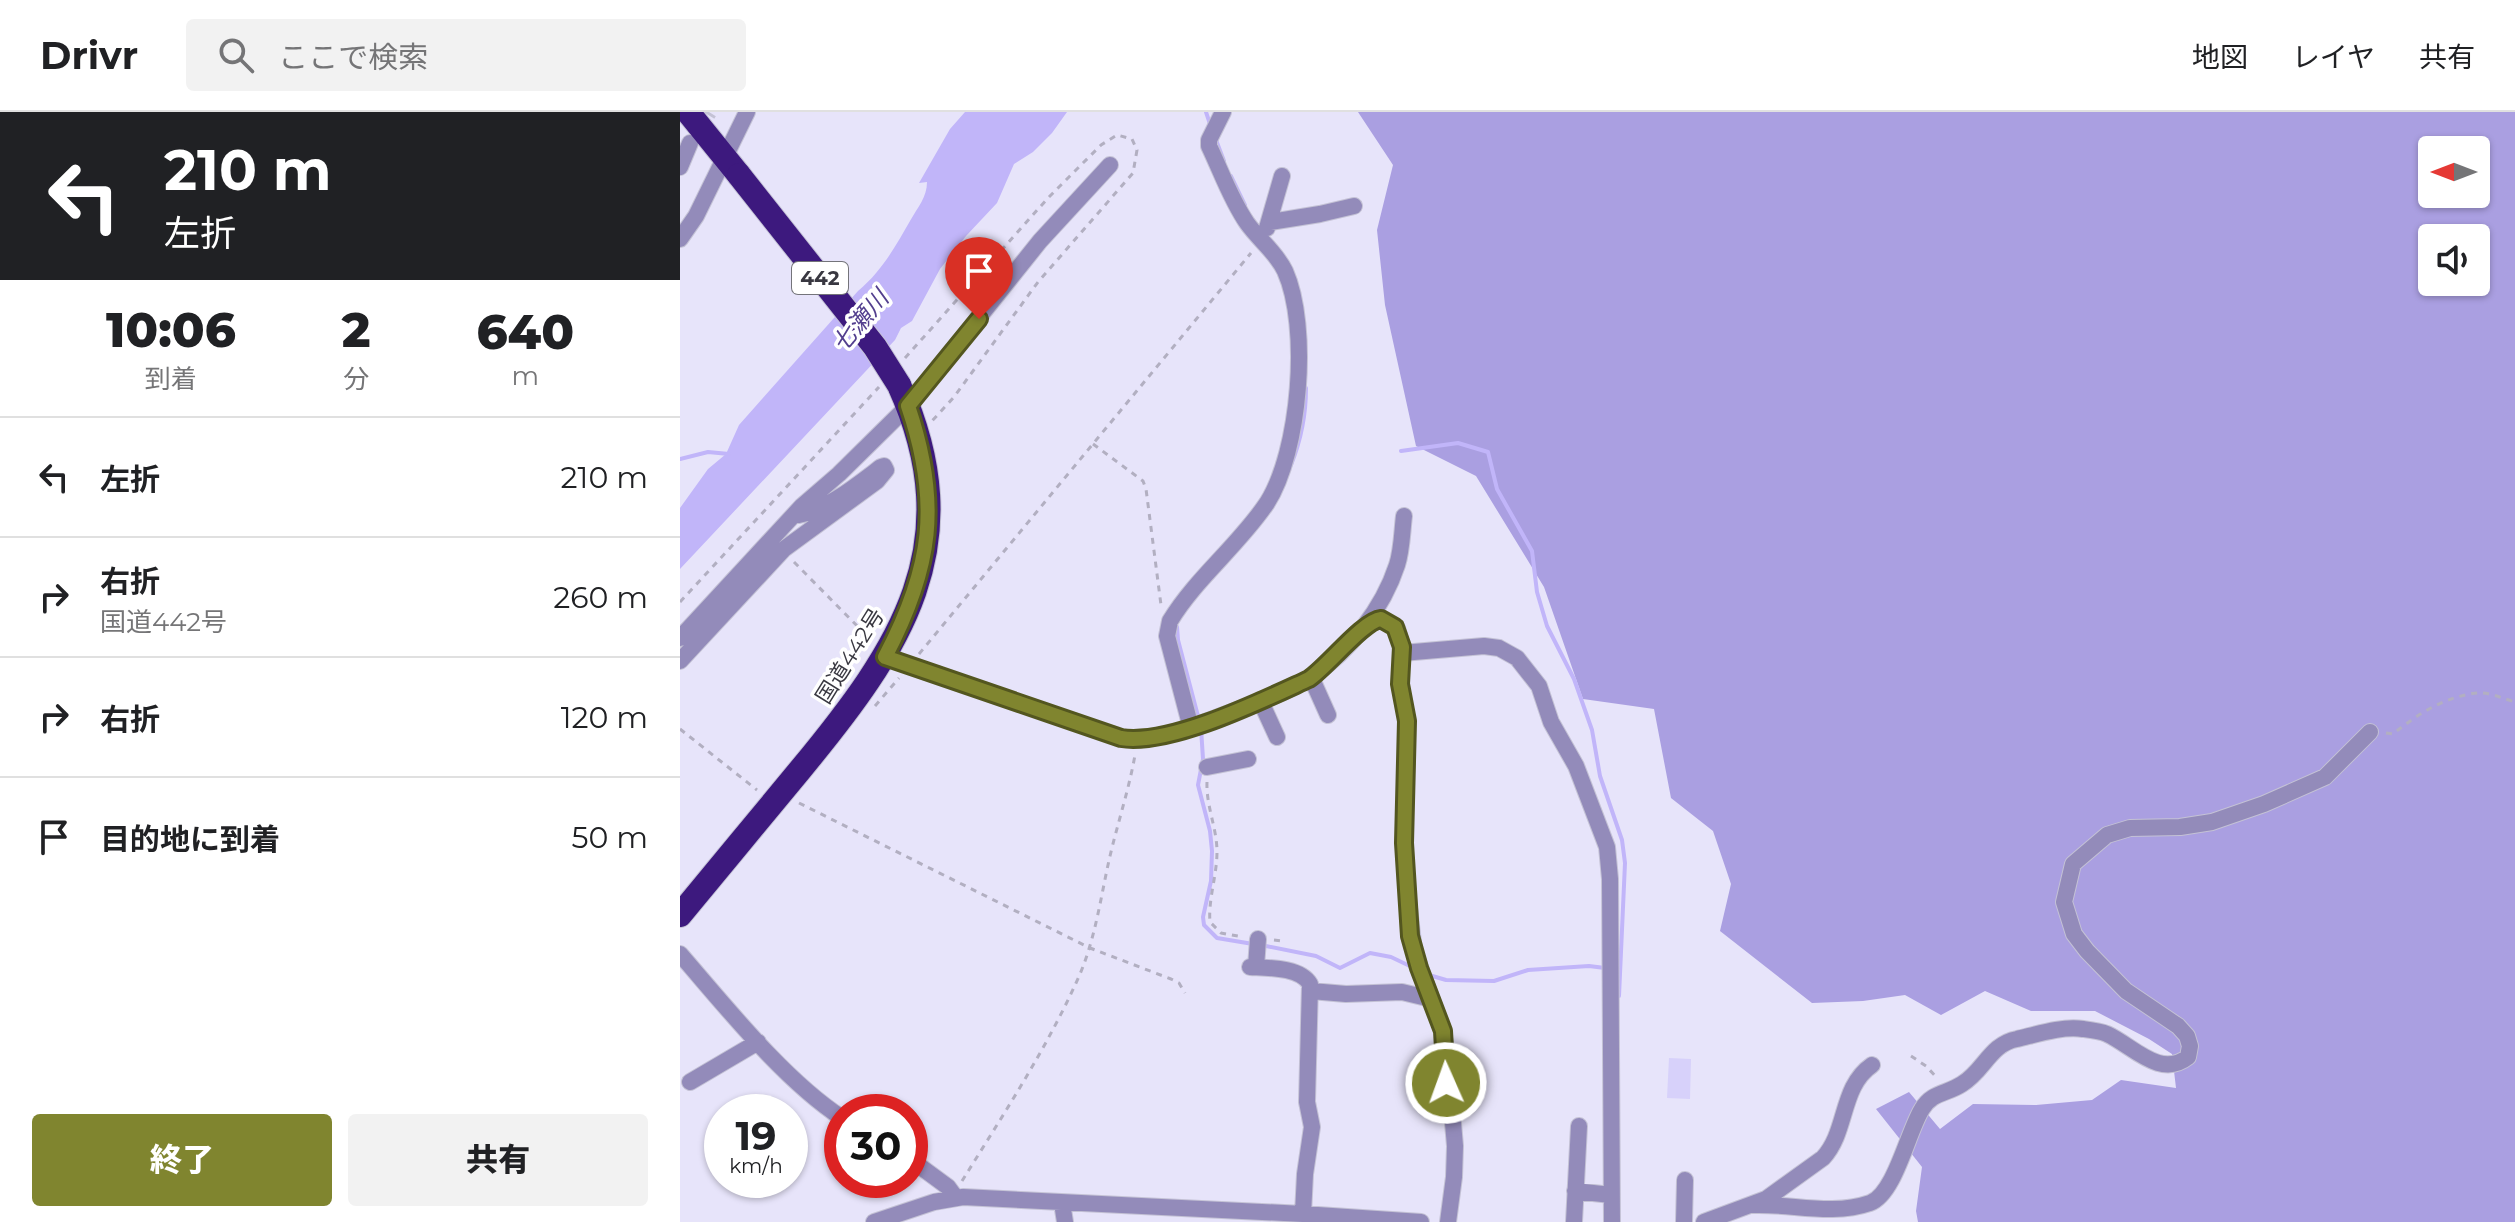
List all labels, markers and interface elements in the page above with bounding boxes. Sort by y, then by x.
search box [186,19,746,91]
text: Drivr [40,32,138,79]
icon: search [214,33,258,77]
text: ここで検索 [278,39,428,76]
text: 地図 [2192,40,2248,74]
text: レイヤ [2292,40,2375,74]
text: 共有 [2419,40,2475,74]
text: 210 m [164,136,332,204]
north arrow [2418,136,2490,208]
map controls [2418,136,2490,296]
icon: left [32,144,136,248]
text: 左折 [164,211,236,255]
button: sound [2418,224,2490,296]
pin [945,237,1013,319]
icon: arrive [957,249,1001,293]
road number: 442 [792,262,848,294]
water label: 七瀬川 [826,282,896,358]
text: 10:06 [106,301,236,359]
text: 2 [342,301,371,359]
text: 640 [476,303,574,361]
text: m [511,360,539,392]
text: 到着 [145,363,197,395]
text: 分 [343,363,369,395]
icon: left [32,455,76,499]
text: 210 m [561,459,648,496]
text: 左折 [100,461,160,498]
text: 右折 [100,563,160,600]
icon: right [32,575,76,619]
text: 260 m [553,579,648,616]
street label: 国道442号 [810,603,890,709]
text: 国道442号 [100,606,227,638]
icon: right [32,695,76,739]
text: 120 m [561,699,648,736]
text: 右折 [100,701,160,738]
icon: arrive [32,815,76,859]
text: 50 m [571,819,648,856]
text: 目的地に到着 [100,821,280,858]
position arrow [1404,1041,1488,1125]
speed limit sign: 30 [824,1094,928,1198]
text: 19 [735,1111,777,1160]
button: 終了 [32,1114,332,1206]
button: 共有 [348,1114,648,1206]
text: km/h [729,1154,783,1178]

